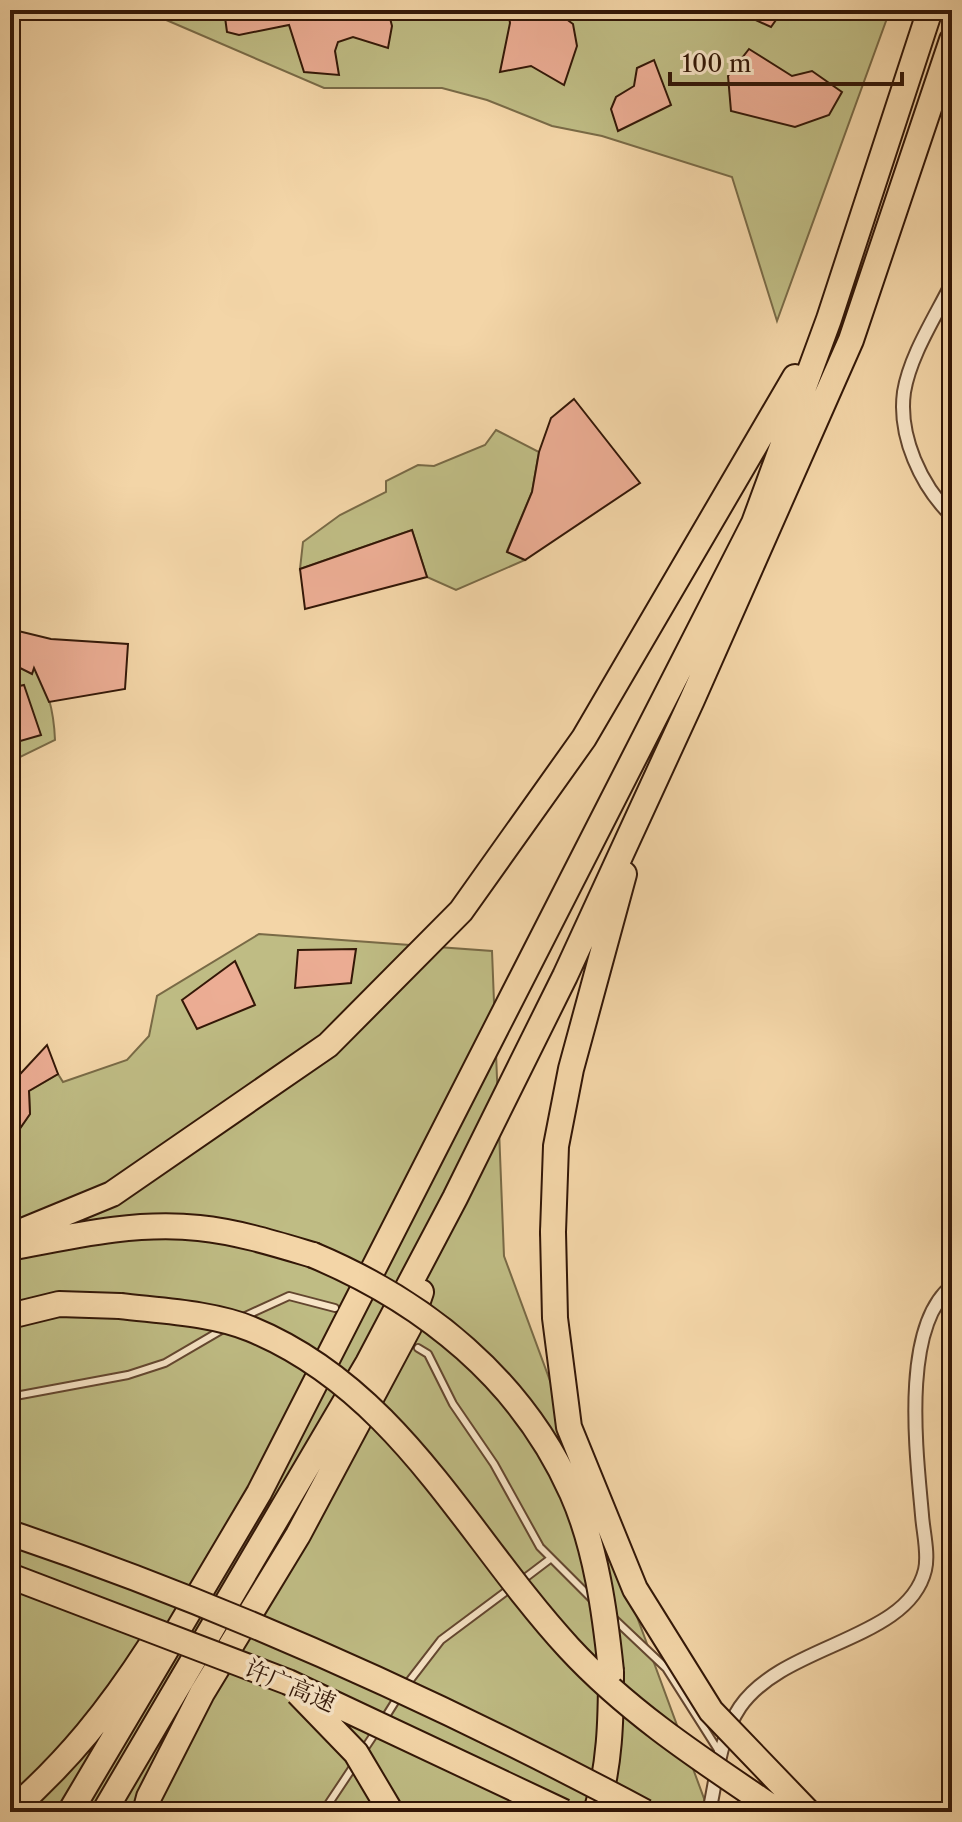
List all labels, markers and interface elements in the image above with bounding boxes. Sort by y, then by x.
scale bar [670,36,902,86]
text: 100 m [682,49,751,78]
street label: 许广高速 [240,1653,340,1718]

